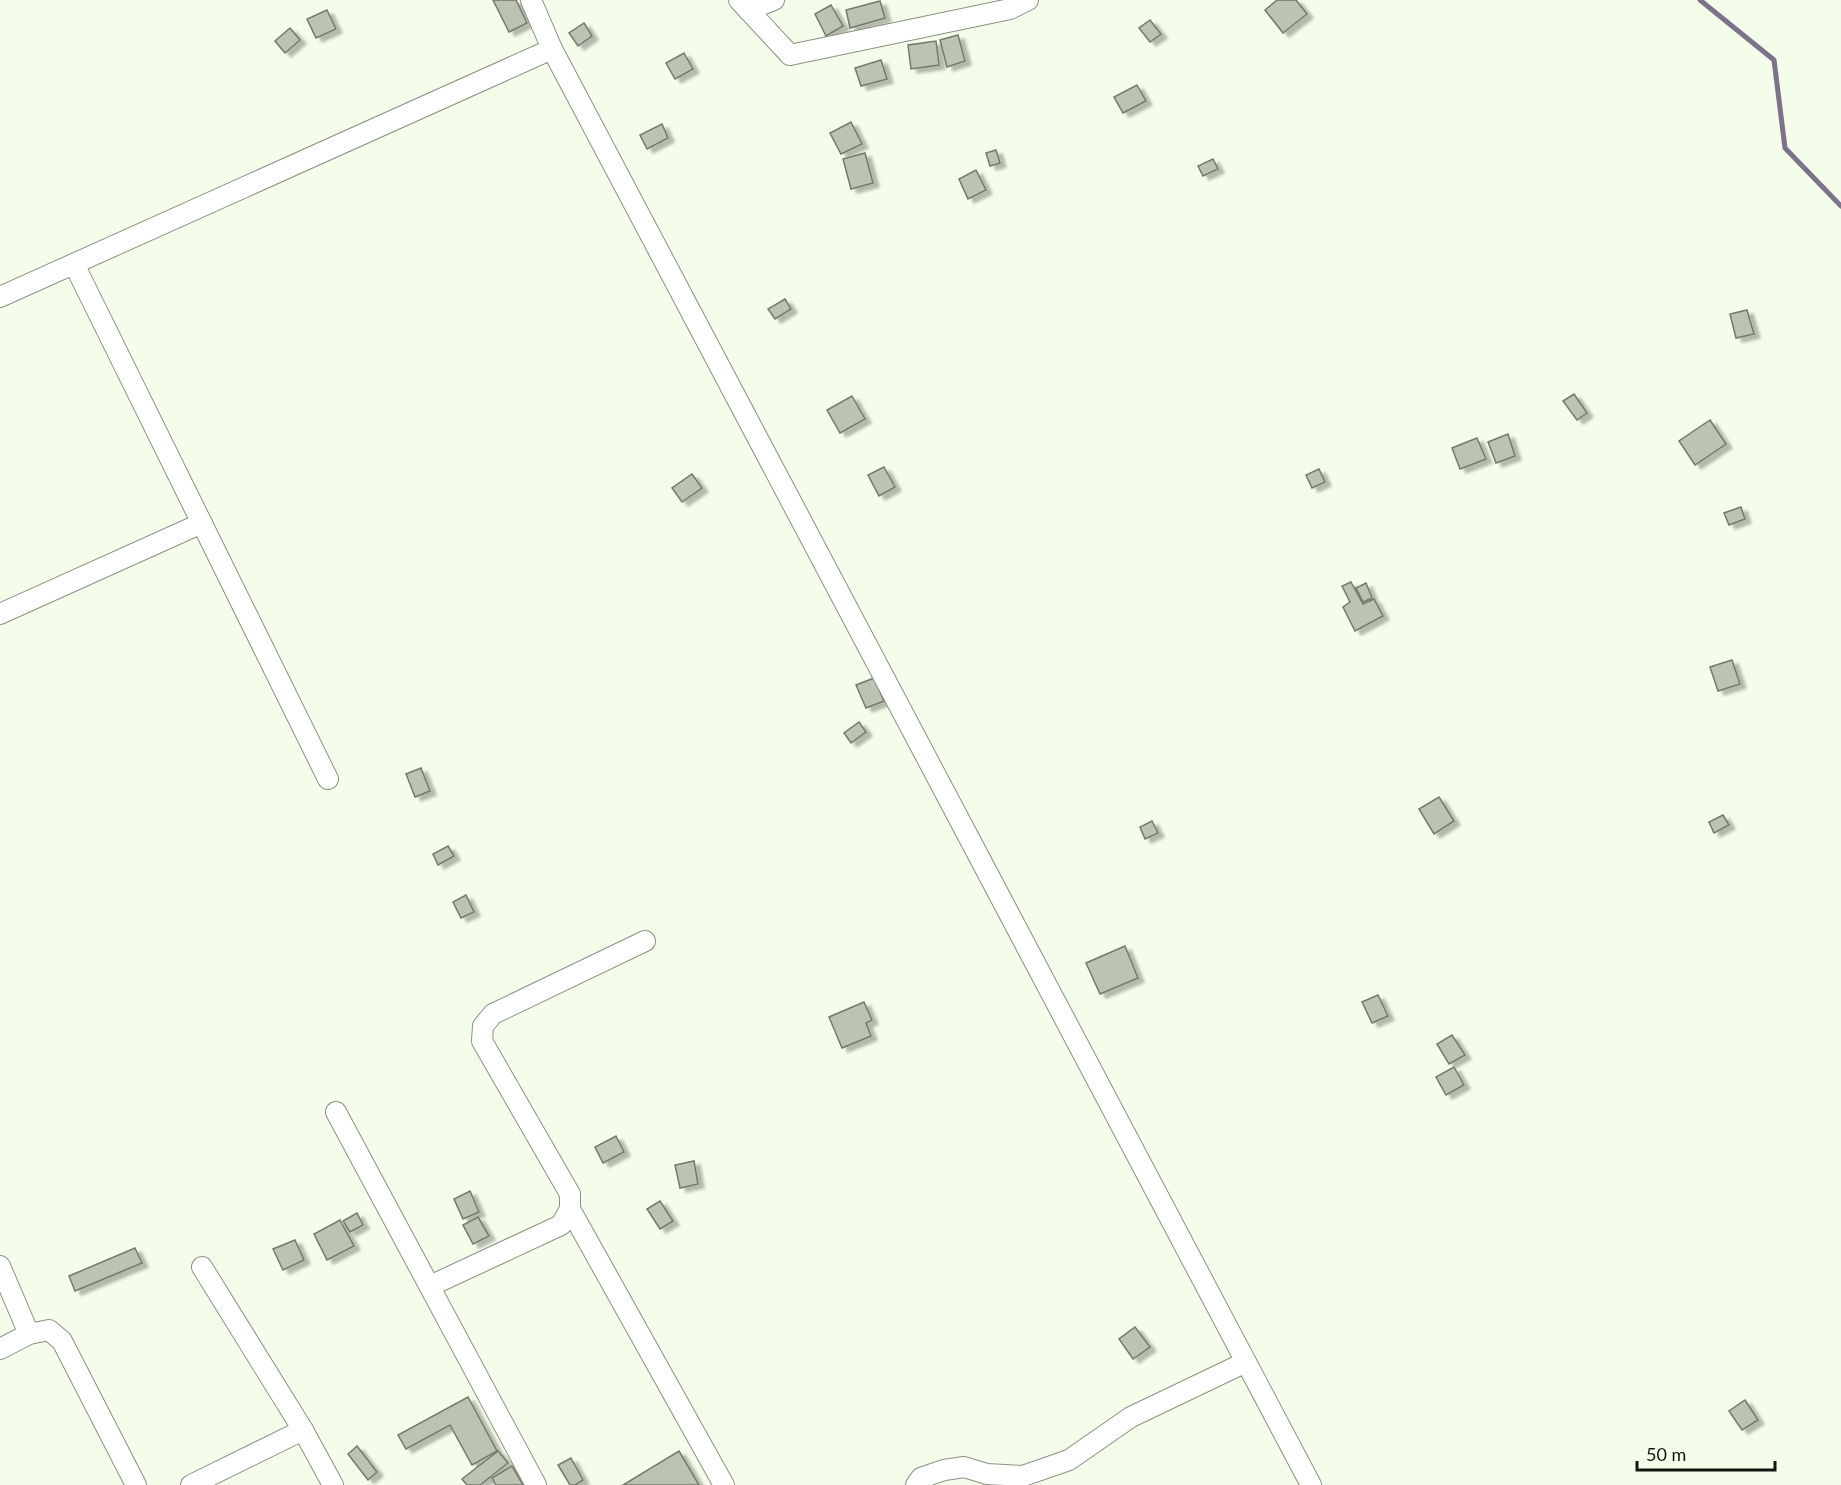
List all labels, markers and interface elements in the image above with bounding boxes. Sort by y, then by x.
scale bar [1637,1434,1775,1472]
text: 50 m [1646,1443,1686,1465]

